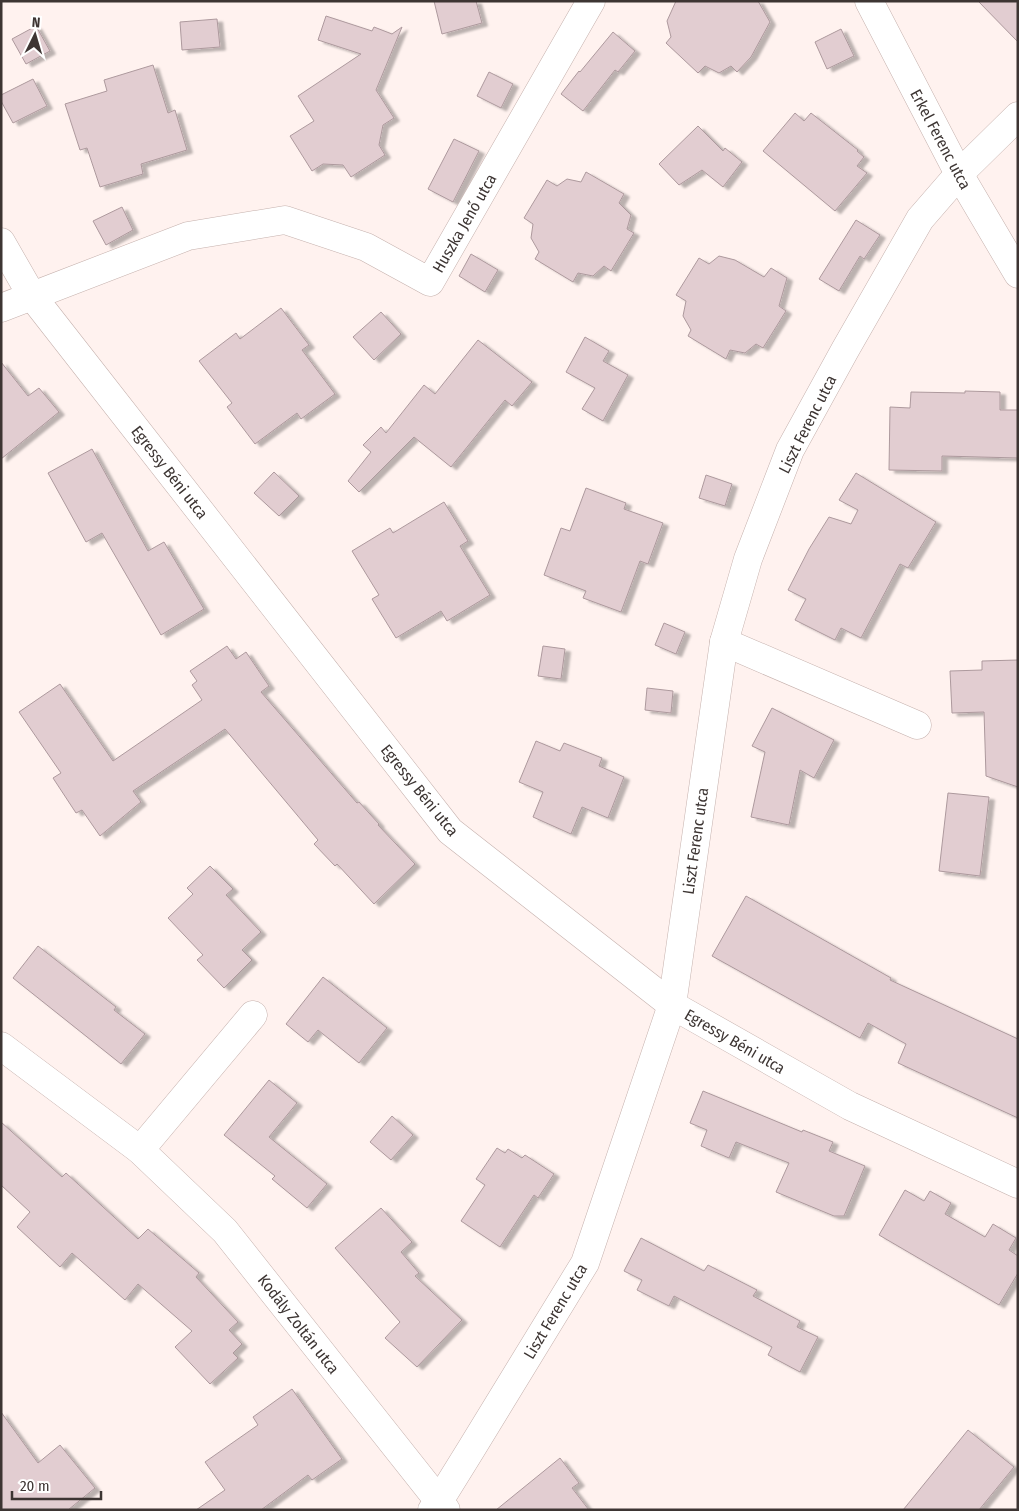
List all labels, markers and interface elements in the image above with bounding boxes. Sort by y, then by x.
north arrow [10,10,60,60]
text: N [31,14,41,31]
street label: Erkel Ferenc utca [906,86,975,193]
street label: Huszka Jenő utca [429,170,500,276]
street label: Liszt Ferenc utca [775,372,840,476]
street label: Egressy Béni utca [127,422,212,523]
street label: Egressy Béni utca [377,741,463,840]
street label: Liszt Ferenc utca [679,786,712,896]
street label: Egressy Béni utca [681,1005,788,1078]
street label: Liszt Ferenc utca [520,1260,591,1362]
street label: Kodály Zoltán utca [254,1271,343,1378]
scale bar [12,1468,101,1500]
text: 20 m [20,1477,50,1495]

